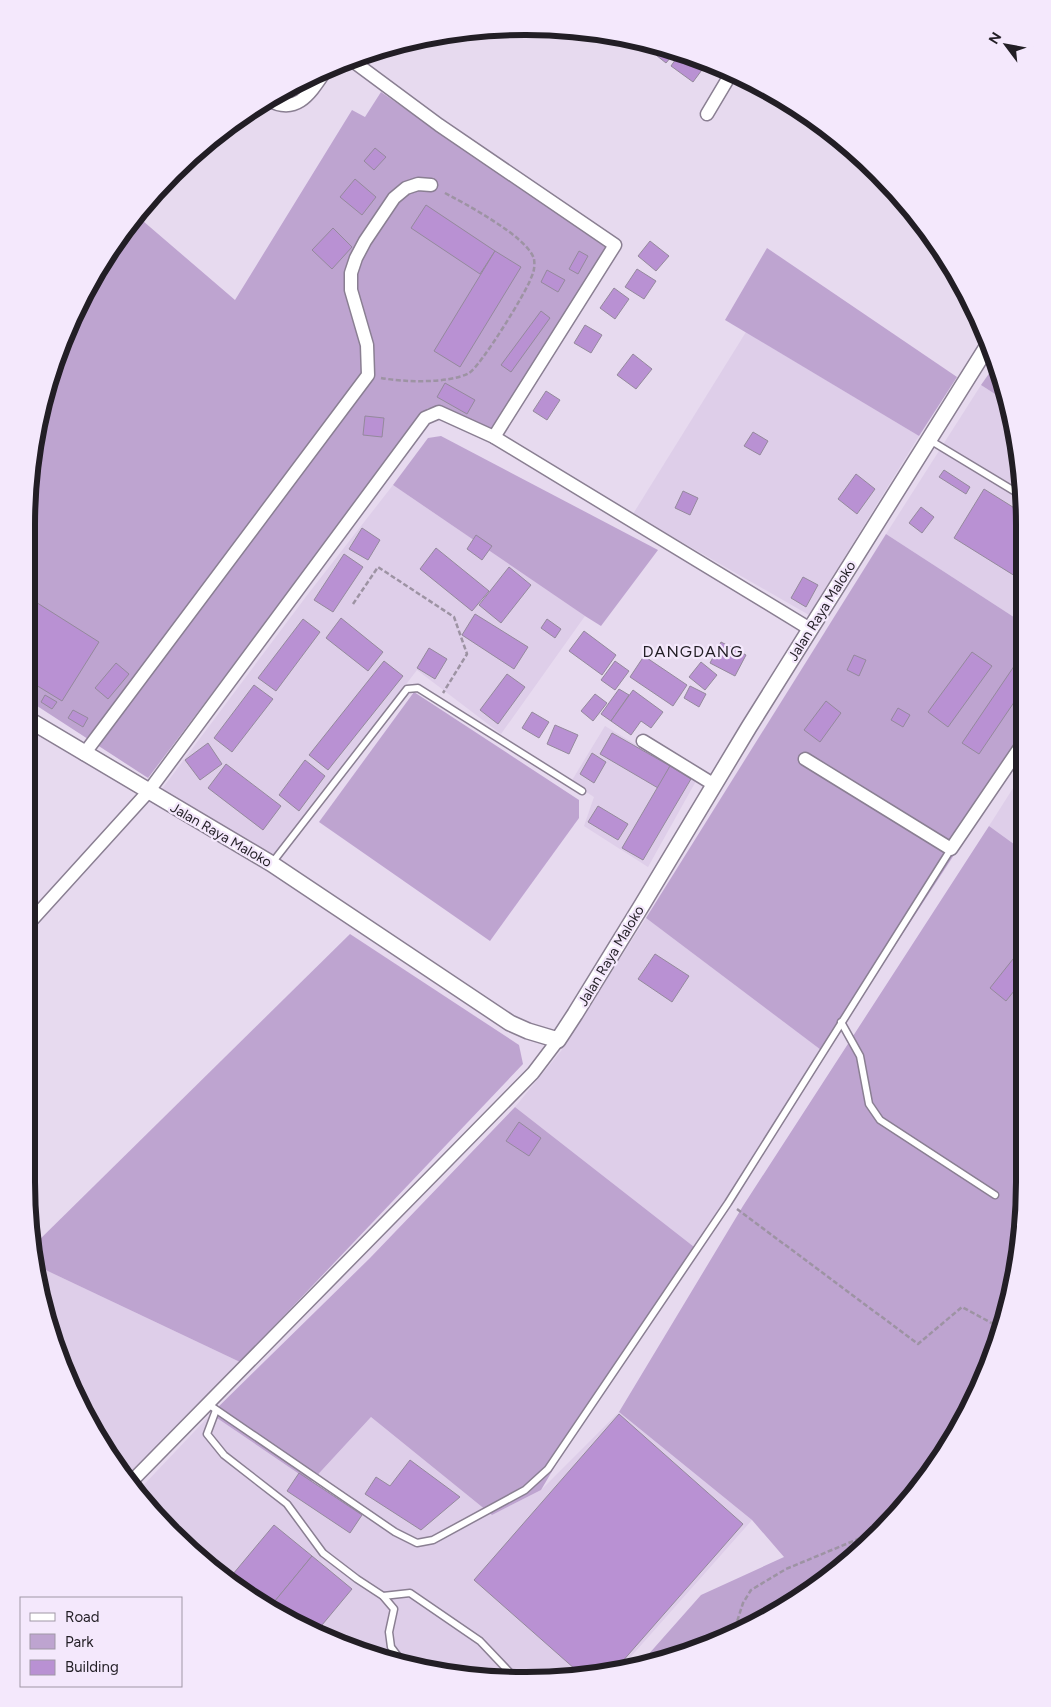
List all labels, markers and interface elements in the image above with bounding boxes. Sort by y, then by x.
north arrow [981,20,1031,70]
text: N [985,29,1005,47]
street label: Jalan Raya Maloko [784,558,860,664]
district label: DANGDANG [643,642,743,661]
street label: Jalan Raya Maloko [167,799,275,871]
street label: Jalan Raya Maloko [574,903,648,1009]
legend [20,1597,182,1687]
text: Road [65,1608,100,1626]
text: Park [65,1633,94,1651]
text: Building [65,1658,119,1676]

